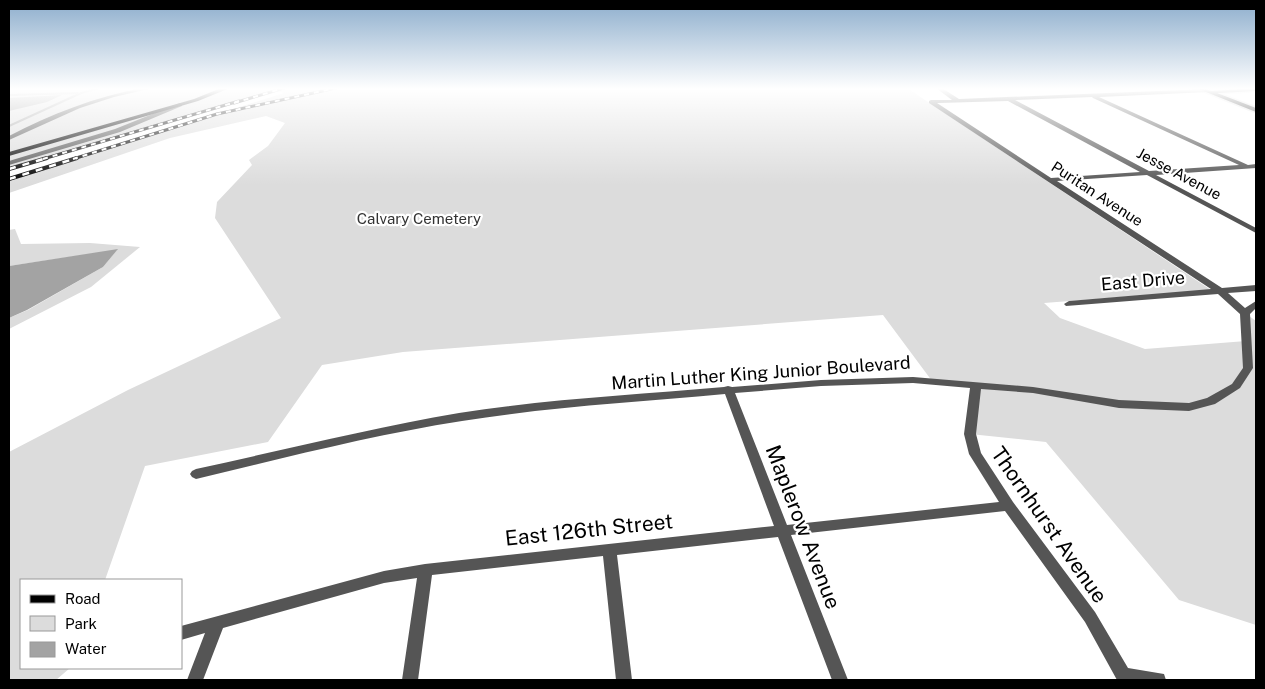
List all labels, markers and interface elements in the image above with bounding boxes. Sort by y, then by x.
street label: Jesse Avenue [1134,144,1224,203]
street label: Puritan Avenue [1048,158,1146,230]
park label: Calvary Cemetery [357,210,481,227]
street label: East Drive [1100,266,1186,295]
street label: Martin Luther King Junior Boulevard [611,352,911,393]
street label: Maplerow Avenue [761,441,846,612]
street label: Thornhurst Avenue [986,442,1113,608]
street label: East 126th Street [504,508,674,551]
legend [20,579,182,669]
text: Road [65,590,101,607]
text: Park [65,615,97,632]
text: Water [65,640,107,657]

